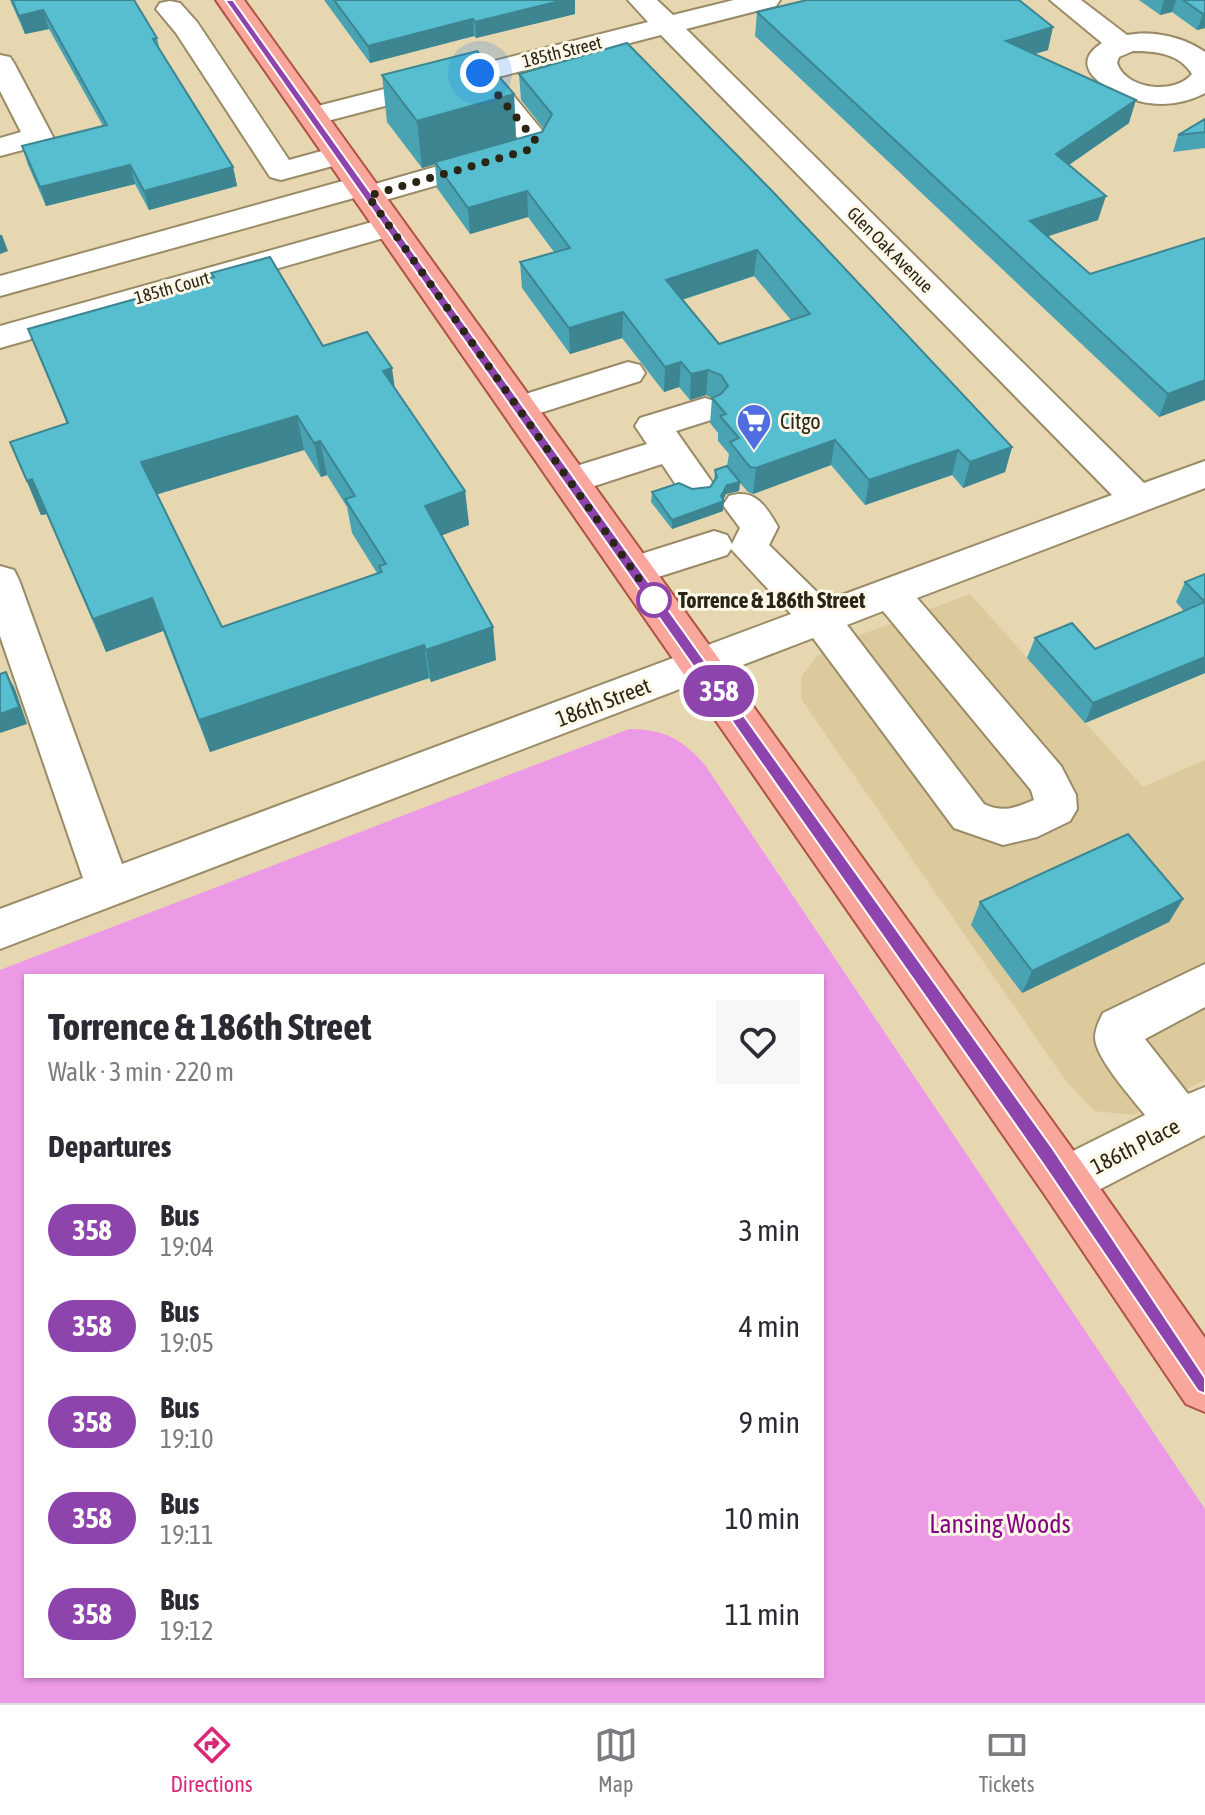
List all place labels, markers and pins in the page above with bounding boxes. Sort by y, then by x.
supermarket icon: Citgo [735,402,773,452]
place label: Citgo [780,408,821,434]
marker: Torrence & 186th Street [637,583,671,617]
place label: Torrence & 186th Street [678,587,866,613]

